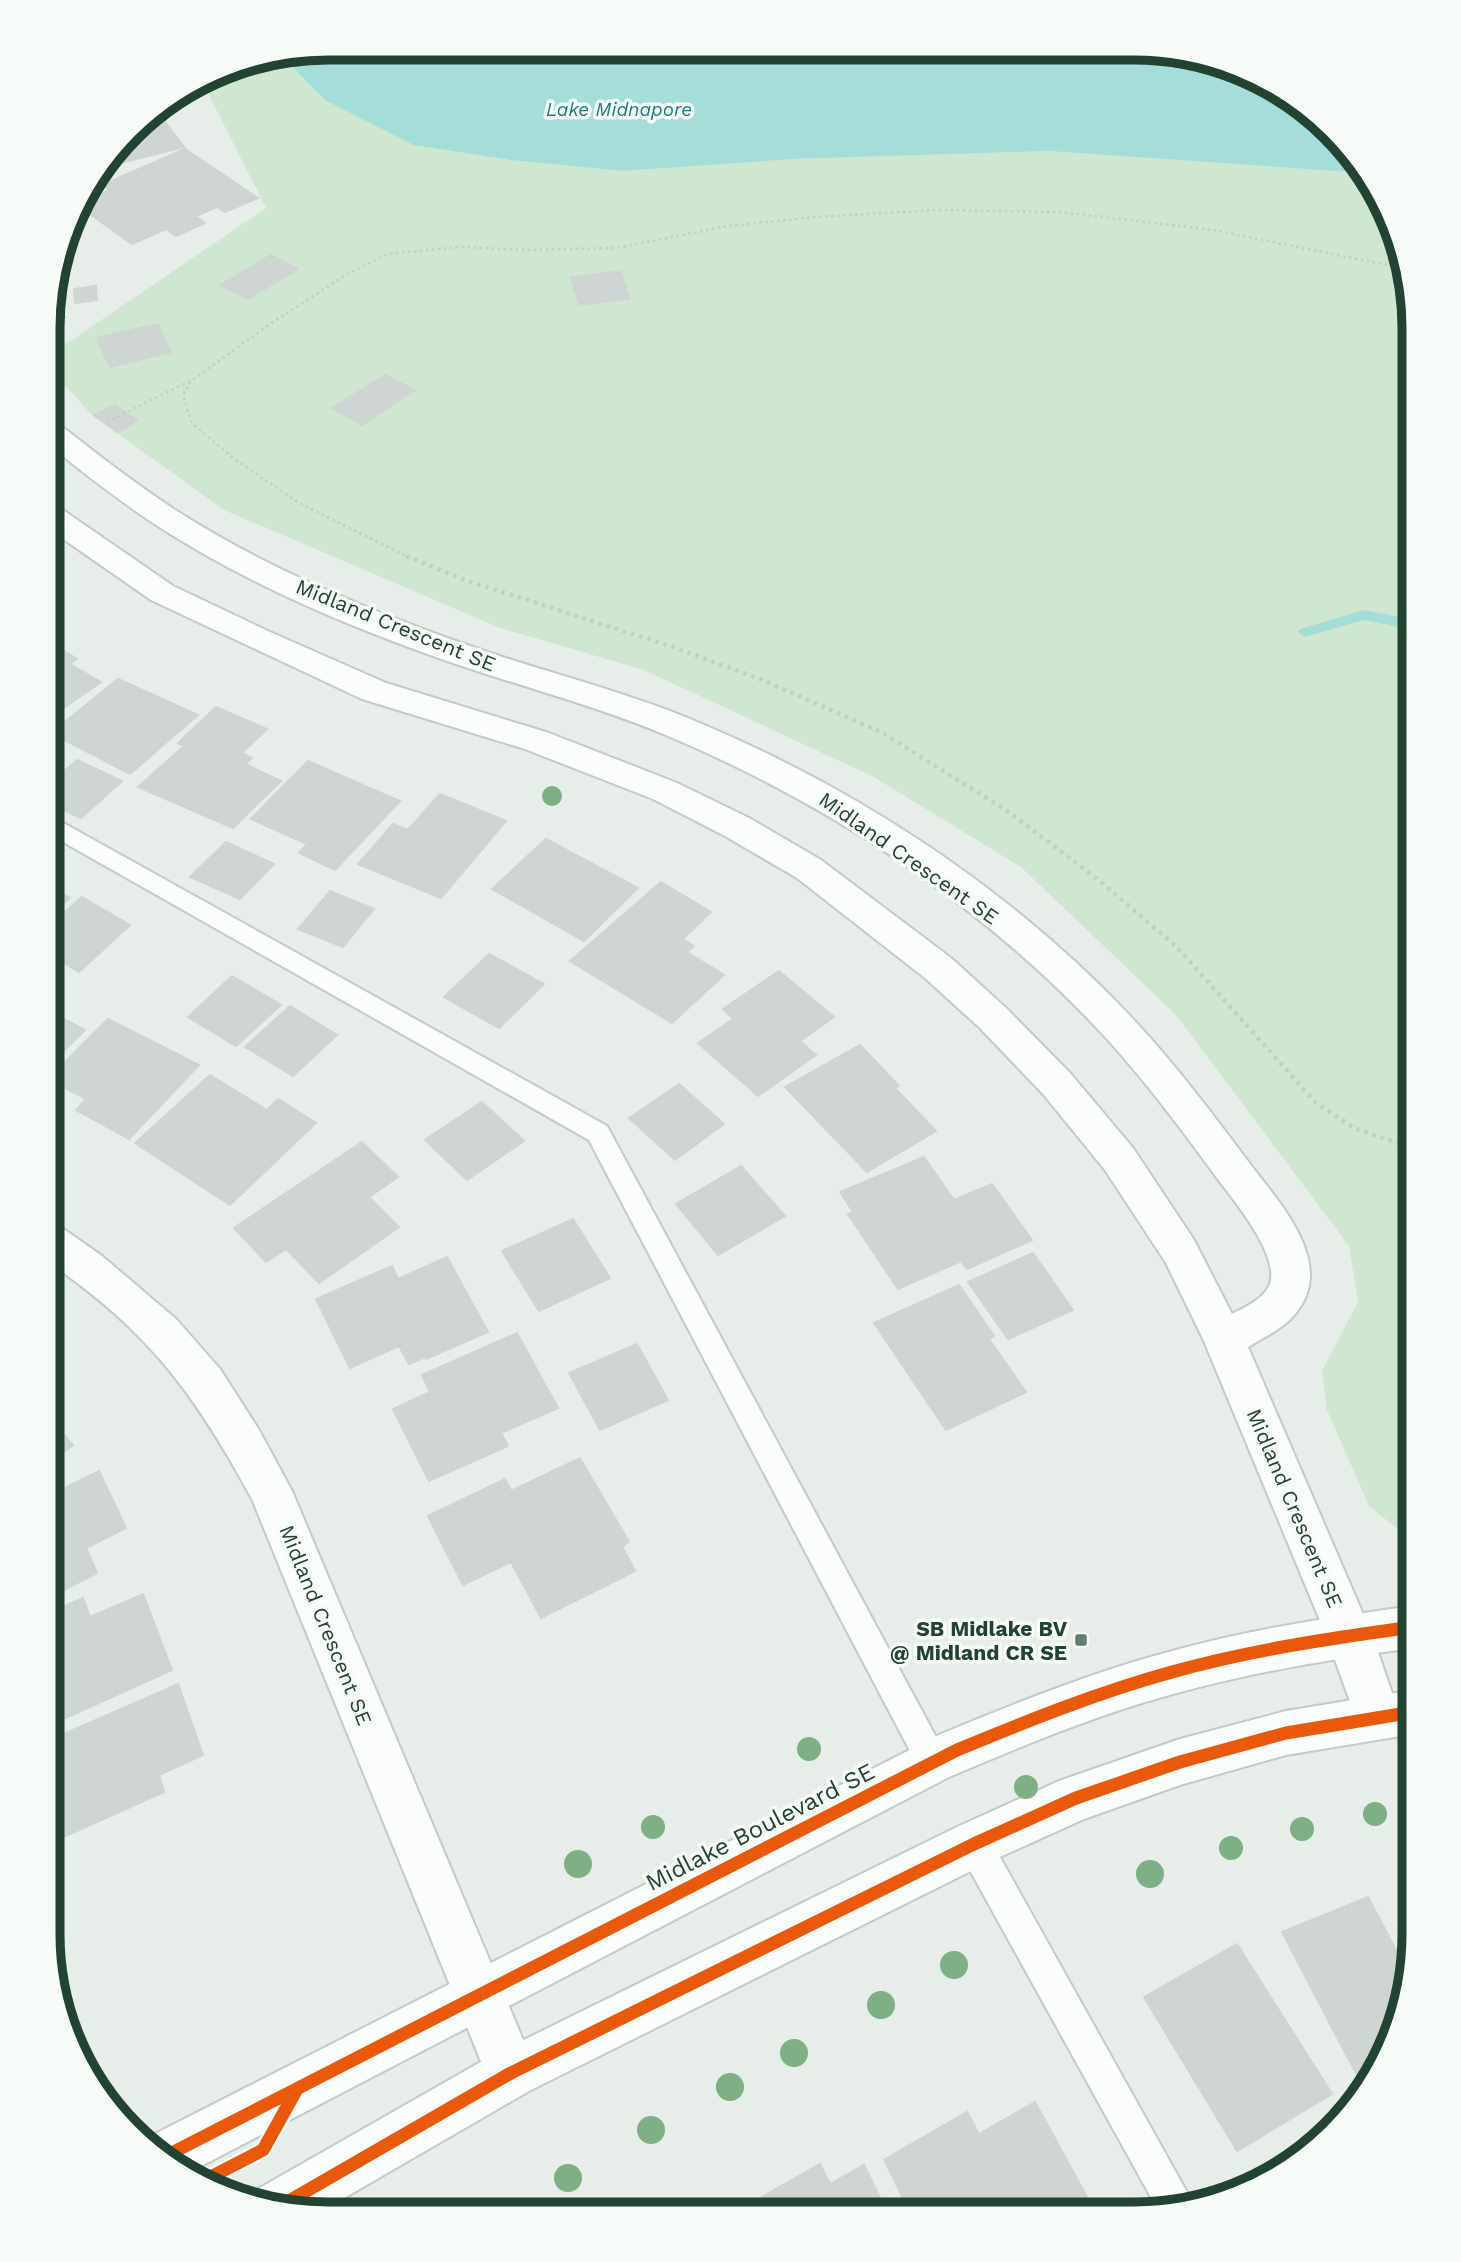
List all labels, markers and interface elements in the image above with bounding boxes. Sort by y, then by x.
water label: Lake Midnapore [546,98,692,121]
street label: Midland Crescent SE [292,573,500,677]
street label: Midland Crescent SE [814,786,1004,930]
street label: Midland Crescent SE [1242,1405,1348,1611]
street label: Midland Crescent SE [274,1521,378,1729]
place label: SB Midlake BV @ Midland CR SE [890,1616,1068,1665]
marker: SB Midlake BV @ Midland CR SE [1073,1632,1089,1648]
street label: Midlake Boulevard SE [641,1757,879,1897]

